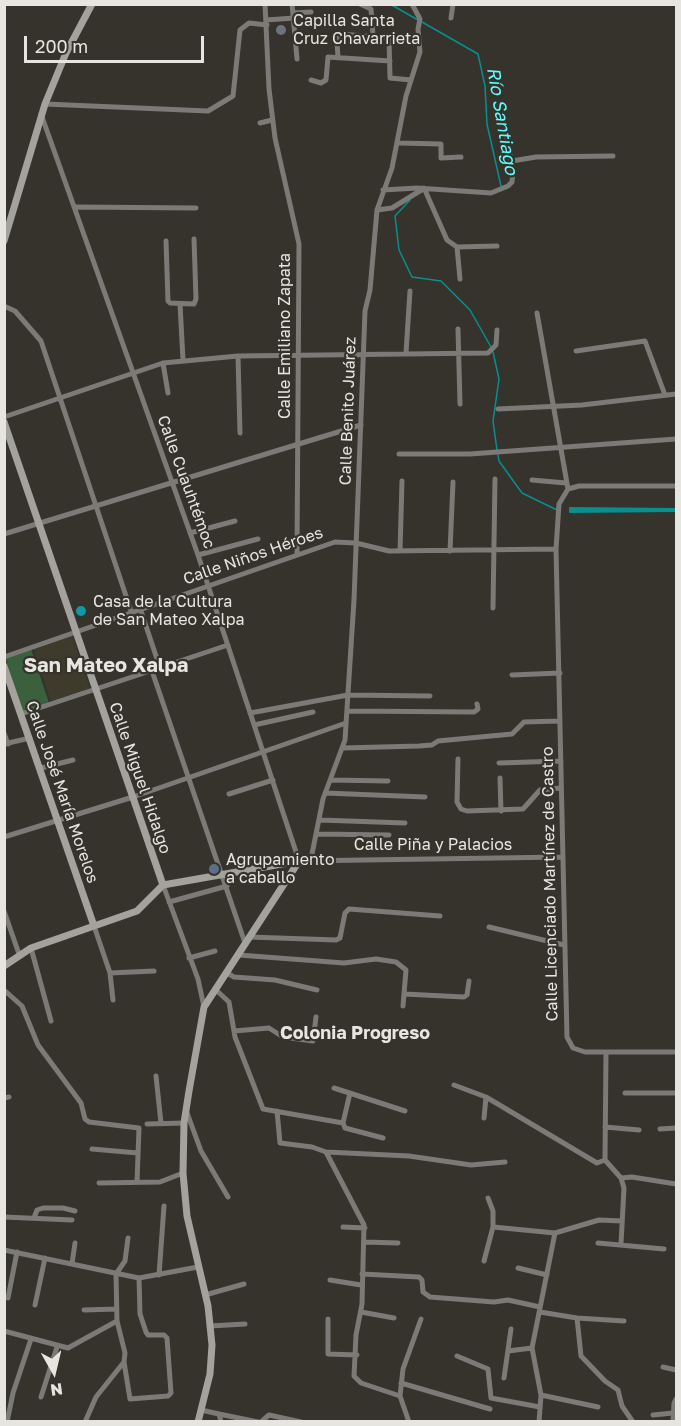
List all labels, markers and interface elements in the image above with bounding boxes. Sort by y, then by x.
place label: Capilla Santa Cruz Chavarrieta [293,11,420,49]
marker: Capilla Santa Cruz Chavarrieta [274,23,288,37]
scale bar [27,24,207,62]
text: 200 m [35,35,88,57]
water label: Río Santiago [482,65,522,177]
street label: Calle Emiliano Zapata [275,253,295,419]
street label: Calle Benito Juárez [336,336,360,486]
street label: Calle Cuauhtémoc [153,413,219,551]
street label: Calle Niños Héroes [181,523,325,589]
place label: Casa de la Cultura de San Mateo Xalpa [93,592,245,630]
marker: Casa de la Cultura de San Mateo Xalpa [74,604,88,618]
district label: San Mateo Xalpa [24,654,188,678]
street label: Calle José María Morelos [22,698,102,886]
street label: Calle Miguel Hidalgo [105,700,175,856]
street label: Calle Licenciado Martínez de Castro [538,746,562,1022]
street label: Calle Piña y Palacios [354,835,512,855]
place label: Agrupamiento a caballo [226,850,335,888]
marker: Agrupamiento a caballo [207,862,221,876]
district label: Colonia Progreso [280,1022,430,1044]
north arrow [24,1342,84,1402]
text: N [49,1379,64,1401]

